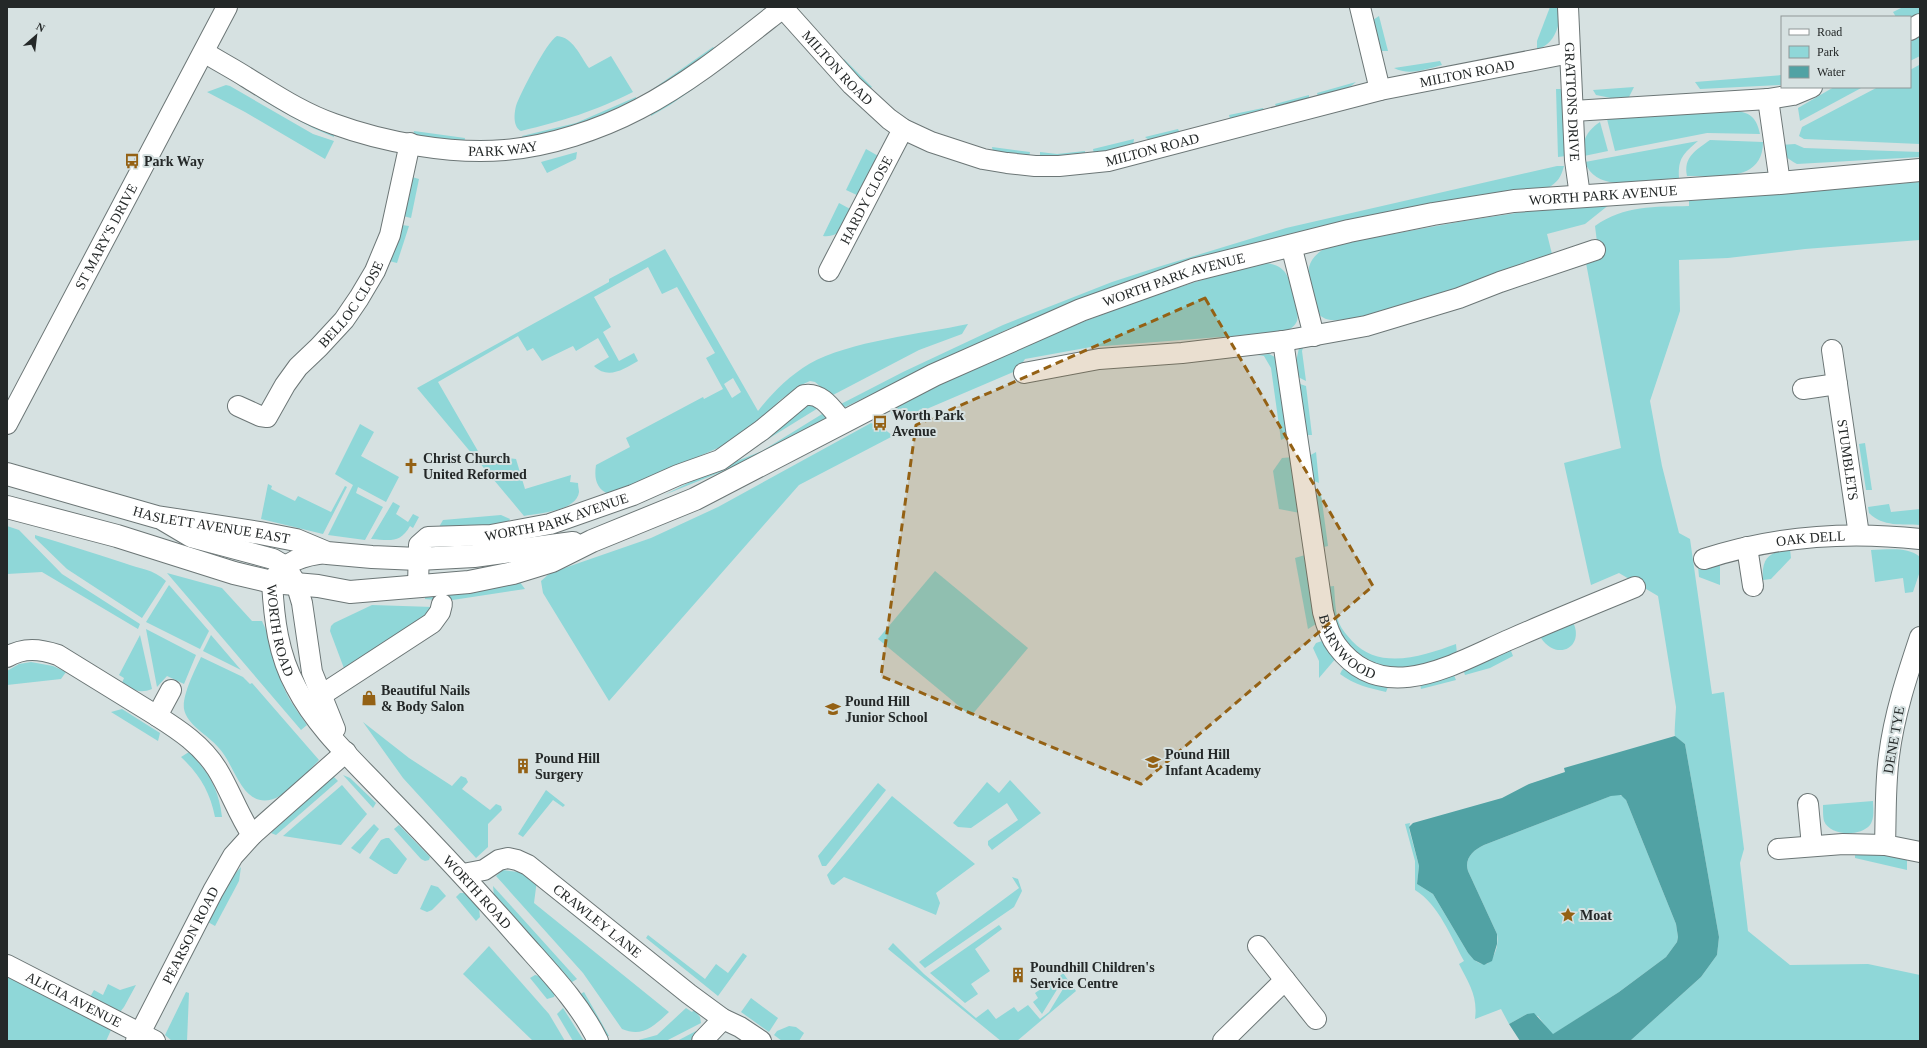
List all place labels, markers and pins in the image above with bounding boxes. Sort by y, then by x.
bus stop icon: Park Way [123,152,141,170]
place label: Park Way [144,154,204,169]
place label: Worth Park Avenue [892,408,964,439]
bus stop icon: Worth Park Avenue [871,414,889,432]
place label: Christ Church United Reformed [423,451,527,482]
church icon: Christ Church United Reformed [402,457,420,475]
place label: Beautiful Nails & Body Salon [381,683,471,714]
shop icon: Beautiful Nails & Body Salon [360,689,378,707]
place label: Pound Hill Junior School [845,694,928,725]
school or university icon: Pound Hill Junior School [824,700,842,718]
place label: Pound Hill Infant Academy [1165,747,1261,778]
place label: Pound Hill Surgery [535,751,600,782]
school or university icon: Pound Hill Infant Academy [1144,753,1162,771]
building icon: Pound Hill Surgery [514,757,532,775]
place icon: Moat [1559,906,1577,924]
place label: Moat [1580,908,1612,923]
place label: Poundhill Children's Service Centre [1030,960,1155,991]
building icon: Poundhill Children's Service Centre [1009,966,1027,984]

